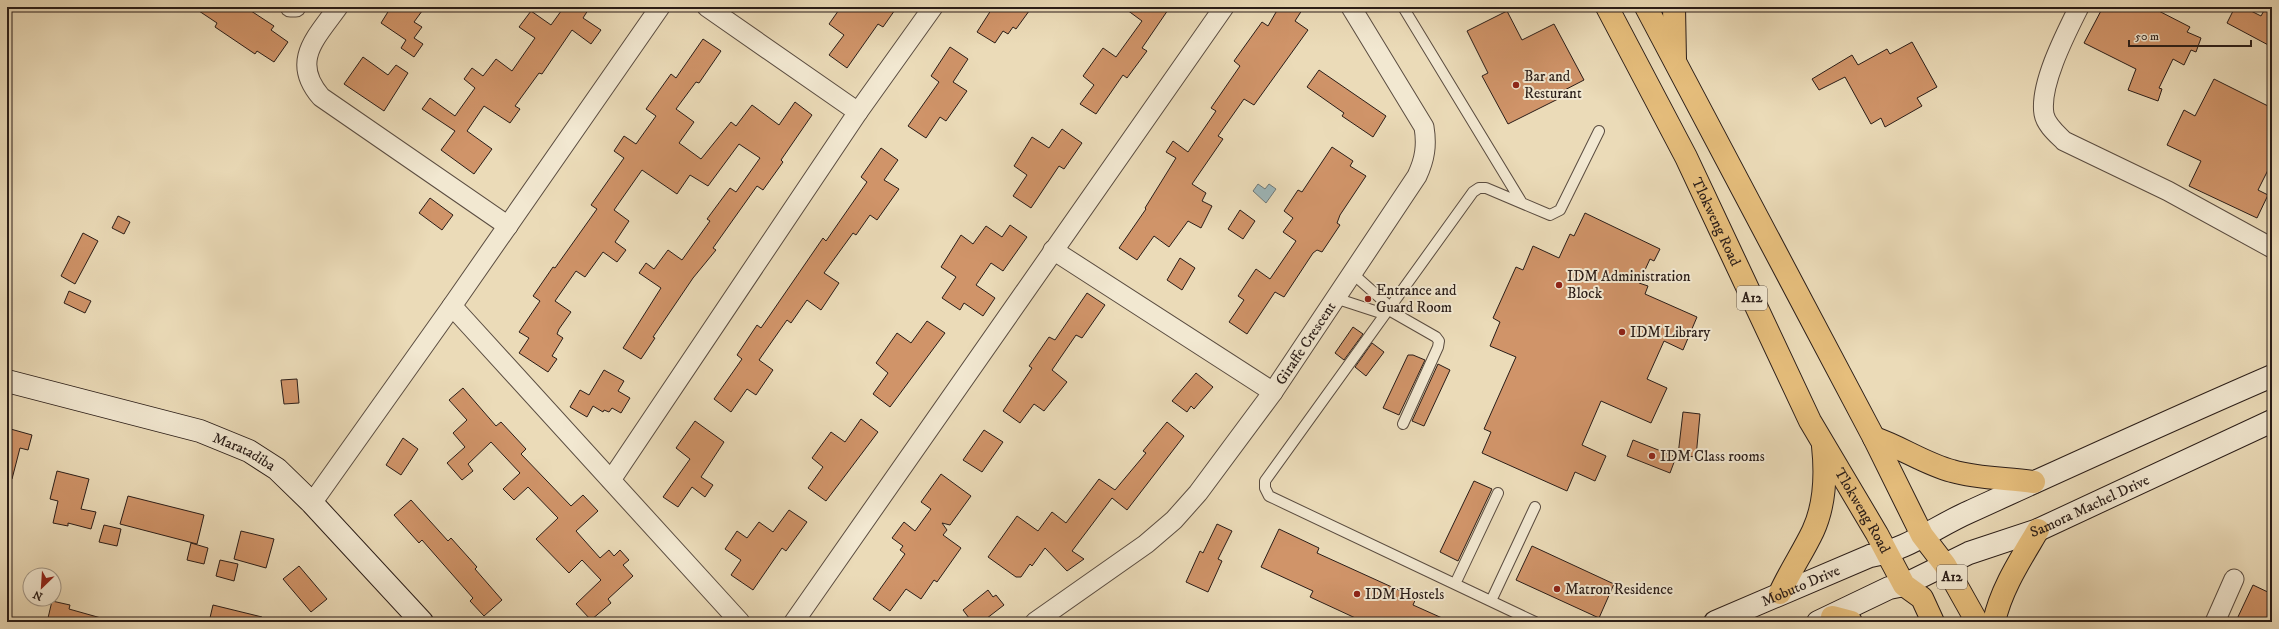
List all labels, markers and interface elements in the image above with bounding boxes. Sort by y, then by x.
scale bar [2129,22,2251,48]
text: 50 m [2135,29,2159,44]
place label: Bar and Resturant [1524,67,1582,103]
marker: Bar and Resturant [1511,80,1521,90]
street label: Tlokweng Road [1687,174,1746,270]
place label: IDM Administration Block [1567,267,1691,303]
marker: IDM Administration Block [1554,280,1564,290]
place label: Entrance and Guard Room [1376,281,1457,317]
road number: A12 [1737,286,1767,310]
marker: Entrance and Guard Room [1363,294,1373,304]
street label: Giraffe Crescent [1271,298,1340,389]
place label: IDM Library [1630,323,1711,342]
marker: IDM Library [1617,327,1627,337]
street label: Maratadiba [210,428,280,475]
place label: IDM Class rooms [1660,447,1765,466]
marker: IDM Class rooms [1647,451,1657,461]
street label: Tlokweng Road [1830,464,1895,557]
street label: Samora Machel Drive [2027,470,2152,542]
street label: Mobuto Drive [1758,560,1843,611]
road number: A12 [1937,565,1967,589]
north arrow [22,567,62,607]
place label: Matron Residence [1565,580,1673,599]
marker: Matron Residence [1552,584,1562,594]
place label: IDM Hostels [1365,585,1444,604]
text: N [31,587,45,603]
marker: IDM Hostels [1352,589,1362,599]

